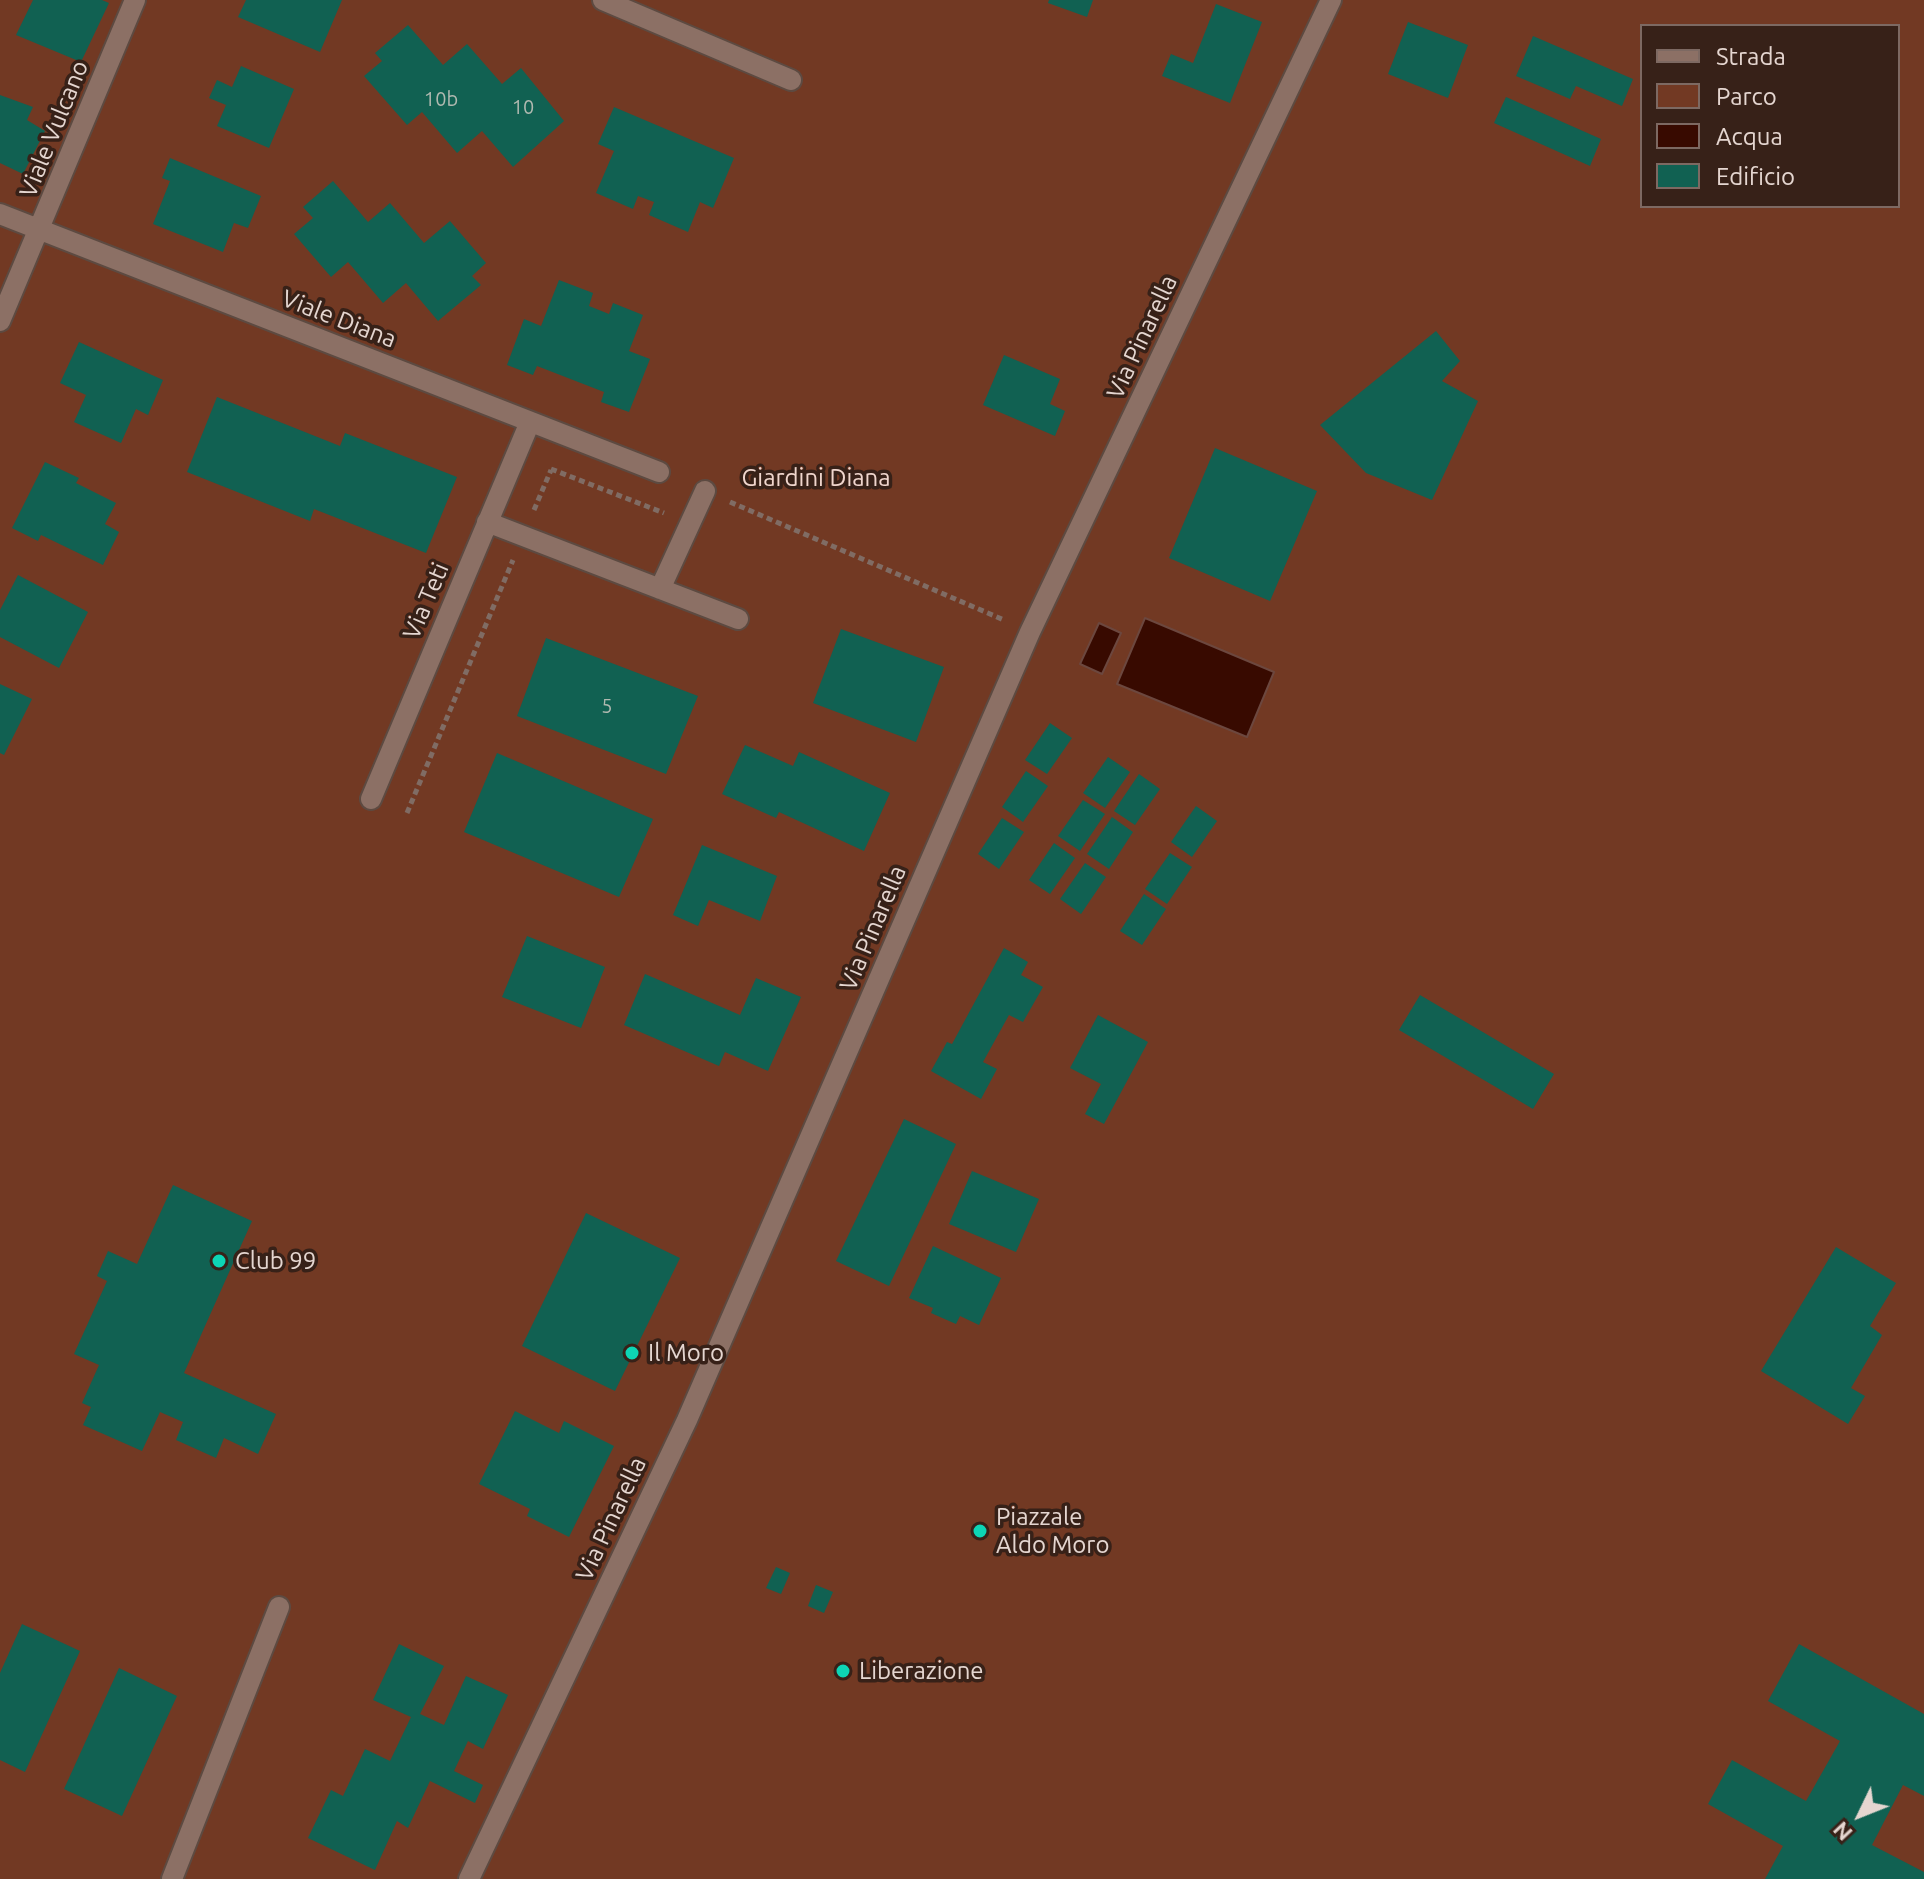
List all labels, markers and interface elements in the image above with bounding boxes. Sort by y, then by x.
legend [1640,24,1900,208]
text: Strada [1716,43,1786,70]
street label: Viale Vulcano [13,56,95,202]
text: Parco [1716,83,1777,110]
house number: 10b [424,87,458,111]
house number: 10 [512,95,534,119]
text: Acqua [1716,123,1783,150]
text: Edificio [1716,163,1795,190]
street label: Via Pinarella [1101,271,1183,403]
street label: Viale Diana [278,284,400,354]
park label: Giardini Diana [741,464,891,492]
street label: Via Teti [397,558,455,644]
house number: 5 [601,694,613,718]
street label: Via Pinarella [834,861,912,995]
place label: Club 99 [235,1247,316,1275]
marker: Club 99 [210,1252,228,1270]
place label: Il Moro [648,1339,724,1367]
marker: Il Moro [623,1344,641,1362]
street label: Via Pinarella [570,1453,652,1585]
place label: Piazzale Aldo Moro [996,1503,1109,1559]
marker: Piazzale Aldo Moro [971,1522,989,1540]
place label: Liberazione [859,1657,984,1685]
marker: Liberazione [834,1662,852,1680]
north arrow [1820,1775,1900,1855]
text: N [1827,1817,1857,1846]

